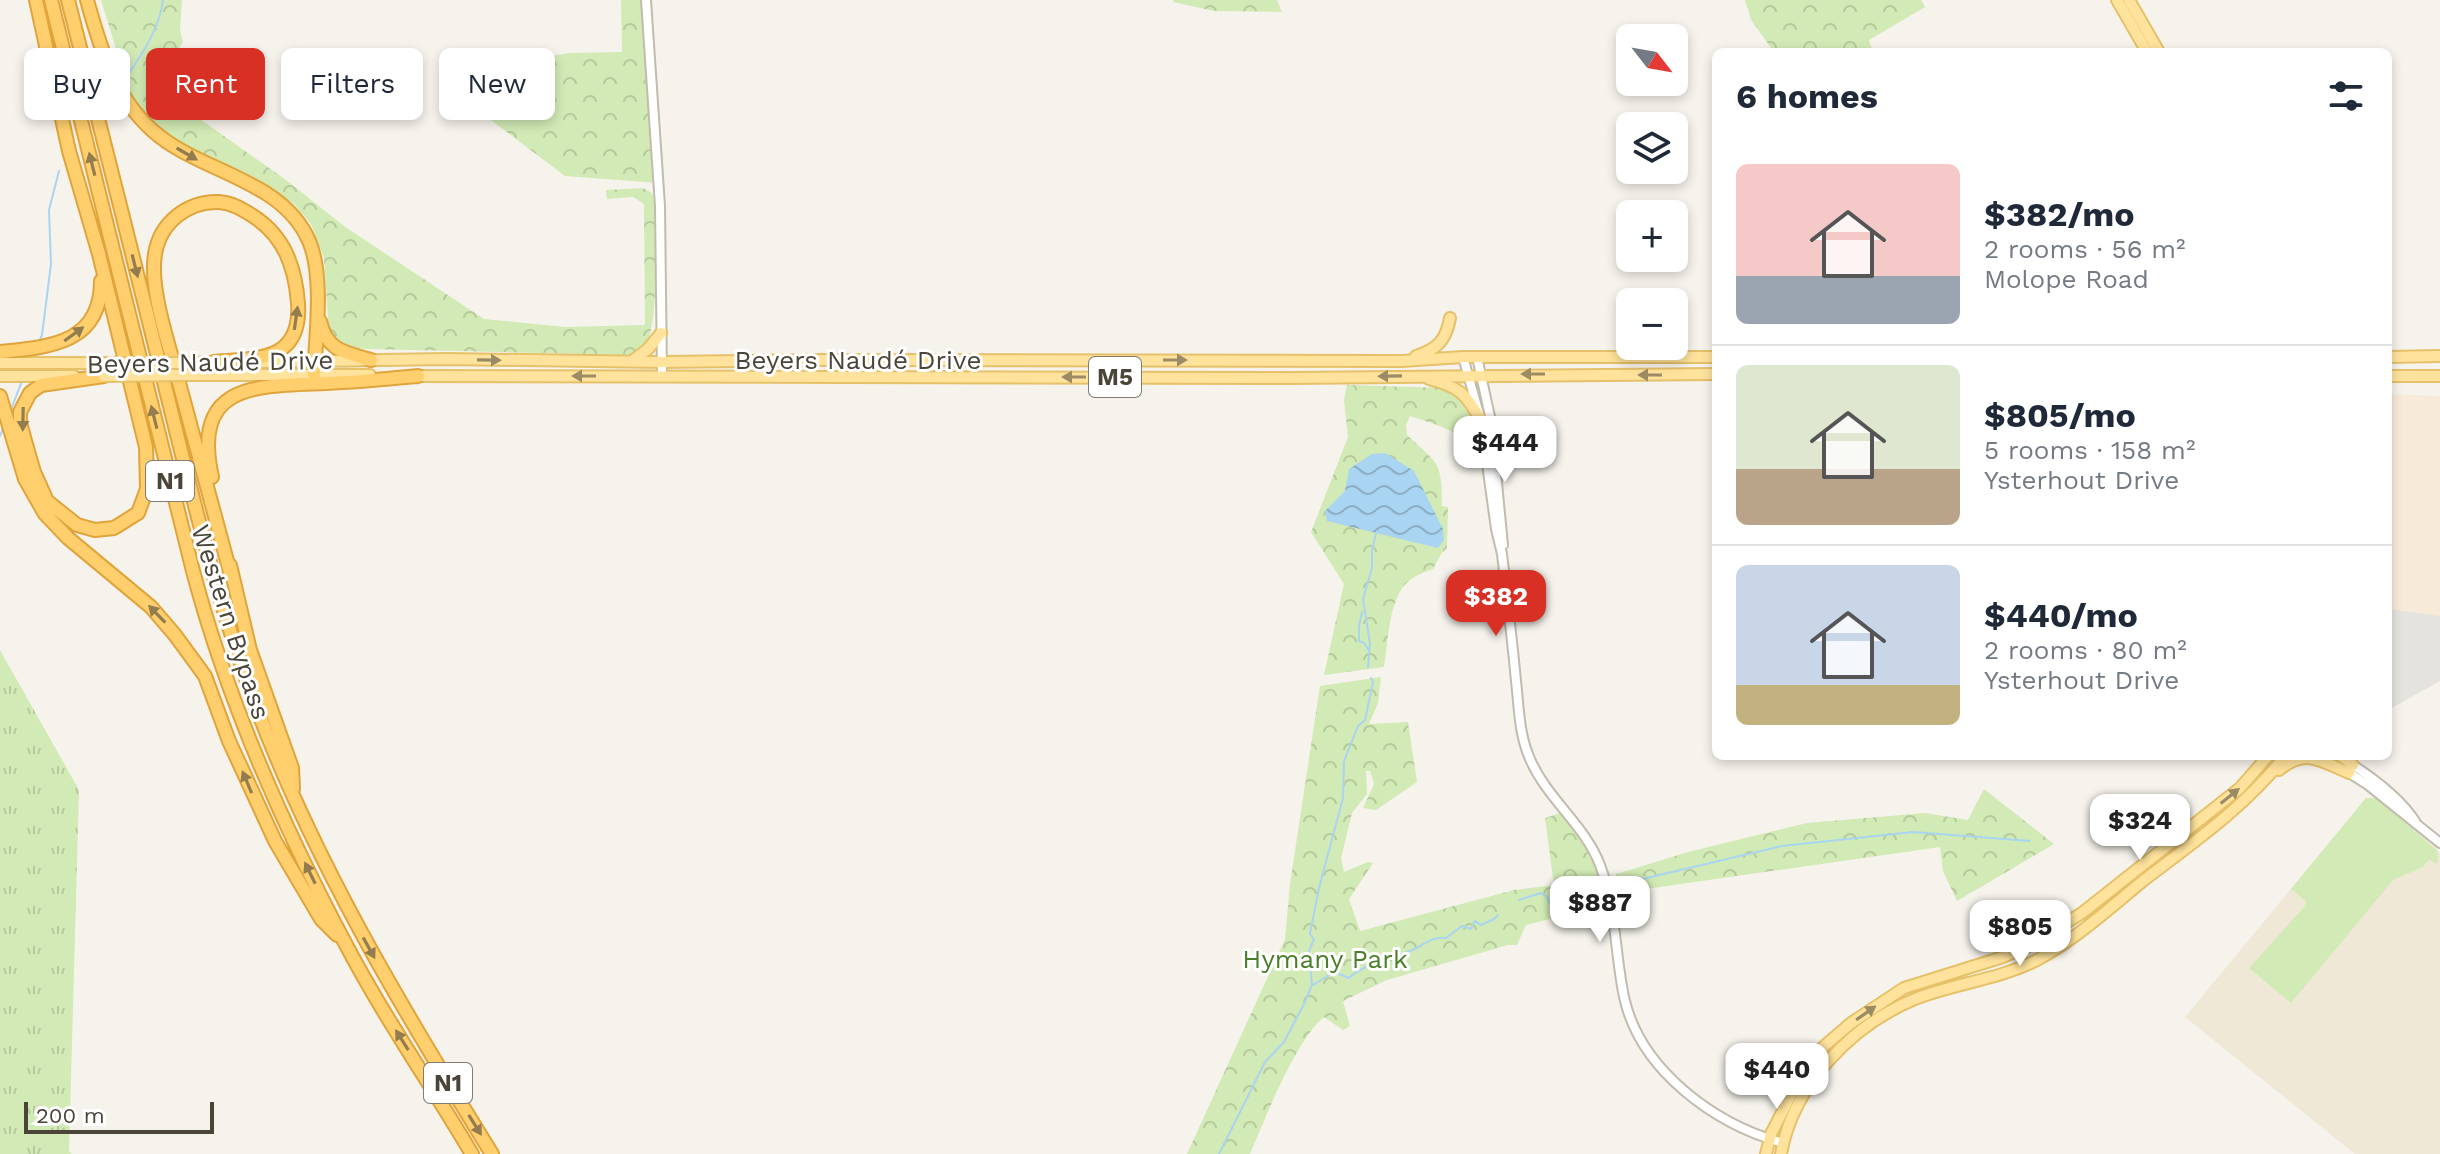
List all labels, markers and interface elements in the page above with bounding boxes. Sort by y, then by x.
north arrow [1616,24,1688,96]
map controls [1616,24,1688,360]
chip: Buy [24,48,130,120]
chip: Rent [146,48,265,120]
chip: Filters [281,48,423,120]
chip: New [439,48,555,120]
icon: filters [2324,74,2368,118]
text: 6 homes [1736,76,1878,116]
button: layers [1616,112,1688,184]
one-way arrow [176,147,198,161]
one-way arrow [85,152,97,177]
text: $382/mo [1984,194,2135,234]
icon: home [1800,196,1896,292]
button: + [1616,200,1688,272]
text: 2 rooms · 56 m² [1984,234,2186,264]
one-way arrow [130,253,142,278]
text: Molope Road [1984,264,2149,294]
button: − [1616,288,1688,360]
one-way arrow [290,305,303,330]
one-way arrow [64,327,85,342]
street label: Beyers Naudé Drive [86,345,334,379]
street label: Beyers Naudé Drive [735,345,981,375]
one-way arrow [477,354,502,366]
one-way arrow [1163,354,1188,366]
road number: M5 [1089,357,1141,397]
one-way arrow [1520,368,1545,380]
one-way arrow [1637,369,1662,381]
one-way arrow [571,370,596,382]
one-way arrow [1377,370,1402,383]
one-way arrow [1061,371,1086,383]
text: $805/mo [1984,395,2136,435]
icon: home [1800,397,1896,493]
one-way arrow [148,404,160,429]
one-way arrow [17,406,29,432]
pin: $444 [1458,416,1552,484]
text: $444 [1471,427,1539,457]
text: 5 rooms · 158 m² [1984,435,2195,465]
road number: N1 [146,461,194,501]
text: Ysterhout Drive [1984,465,2179,495]
street label: Western Bypass [185,521,277,723]
pin: $382 [1449,570,1543,638]
text: $382 [1464,581,1528,611]
text: $440/mo [1984,595,2138,635]
icon: home [1800,597,1896,693]
one-way arrow [148,605,167,624]
text: 2 rooms · 80 m² [1984,635,2187,665]
text: Ysterhout Drive [1984,665,2179,695]
one-way arrow [241,770,254,794]
one-way arrow [2219,788,2240,805]
pin: $324 [2093,794,2187,862]
text: $324 [2108,805,2172,835]
one-way arrow [303,862,317,885]
pin: $887 [1553,876,1647,944]
text: $887 [1568,887,1632,917]
pin: $805 [1973,900,2067,968]
text: $805 [1988,911,2052,941]
one-way arrow [362,937,376,959]
park label: Hymany Park [1242,944,1408,974]
one-way arrow [1855,1005,1876,1021]
one-way arrow [395,1029,409,1051]
pin: $440 [1730,1043,1824,1111]
text: $440 [1743,1054,1811,1084]
road number: N1 [424,1063,472,1103]
scale bar [24,1098,214,1134]
text: 200 m [36,1103,105,1128]
one-way arrow [467,1114,481,1136]

